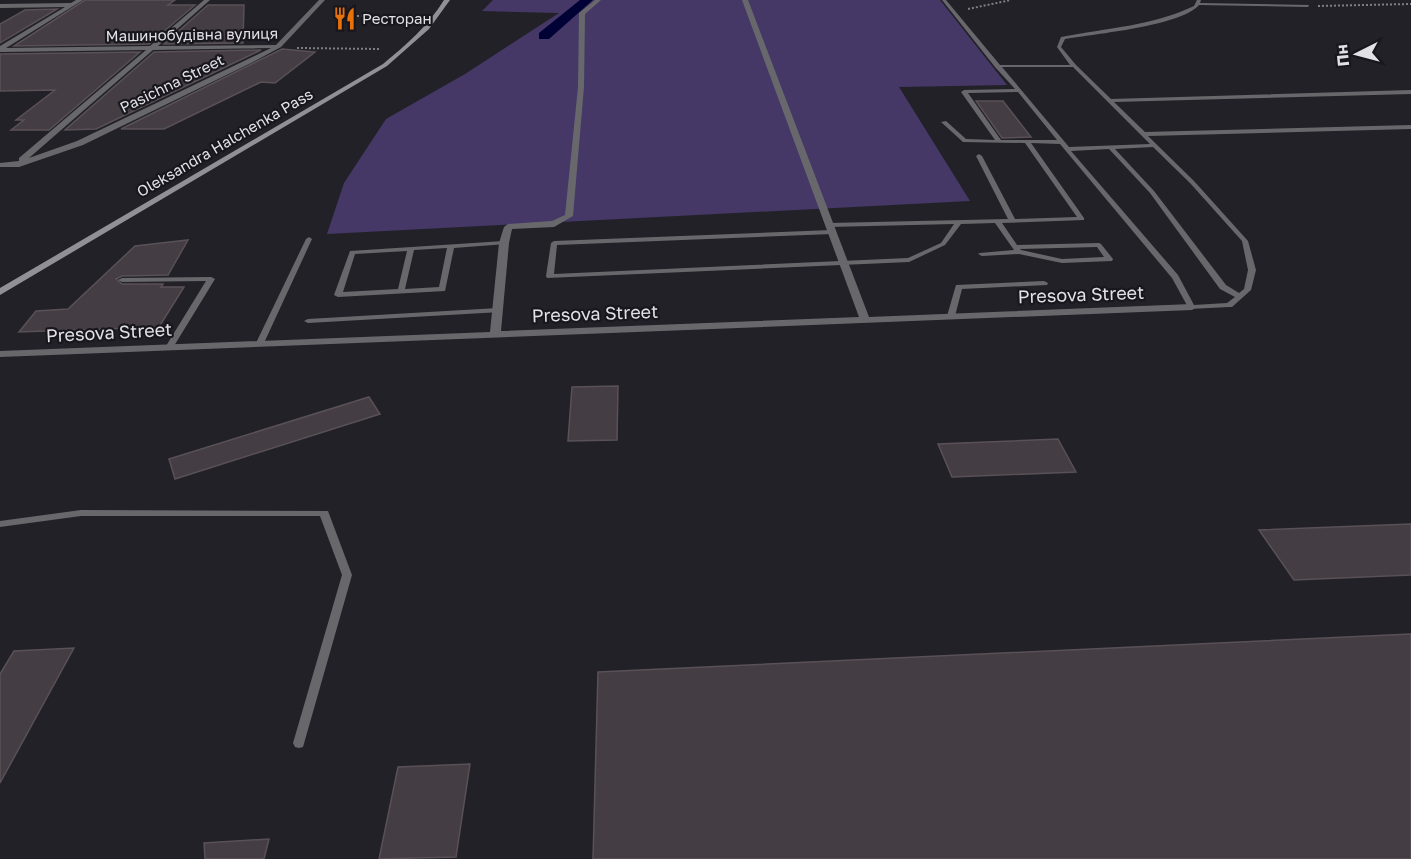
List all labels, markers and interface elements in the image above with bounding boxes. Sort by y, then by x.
restaurant icon: Ресторан [331,6,357,32]
place label: Ресторан [362,9,432,27]
street label: Машинобудівна вулиця [106,23,278,45]
north arrow [1327,24,1387,84]
text: Пн [1331,44,1353,67]
street label: Pasichna Street [117,50,226,116]
street label: Oleksandra Halchenka Pass [133,84,316,200]
street label: Presova Street [1017,281,1145,307]
street label: Presova Street [531,300,659,326]
street label: Presova Street [45,318,173,346]

